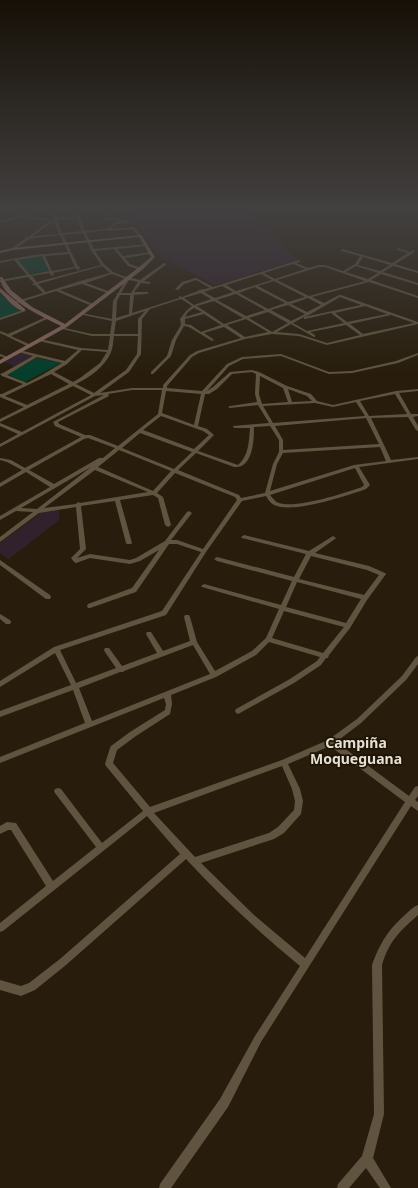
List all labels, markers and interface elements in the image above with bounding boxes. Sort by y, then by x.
district label: Campiña Moqueguana [310,733,402,768]

